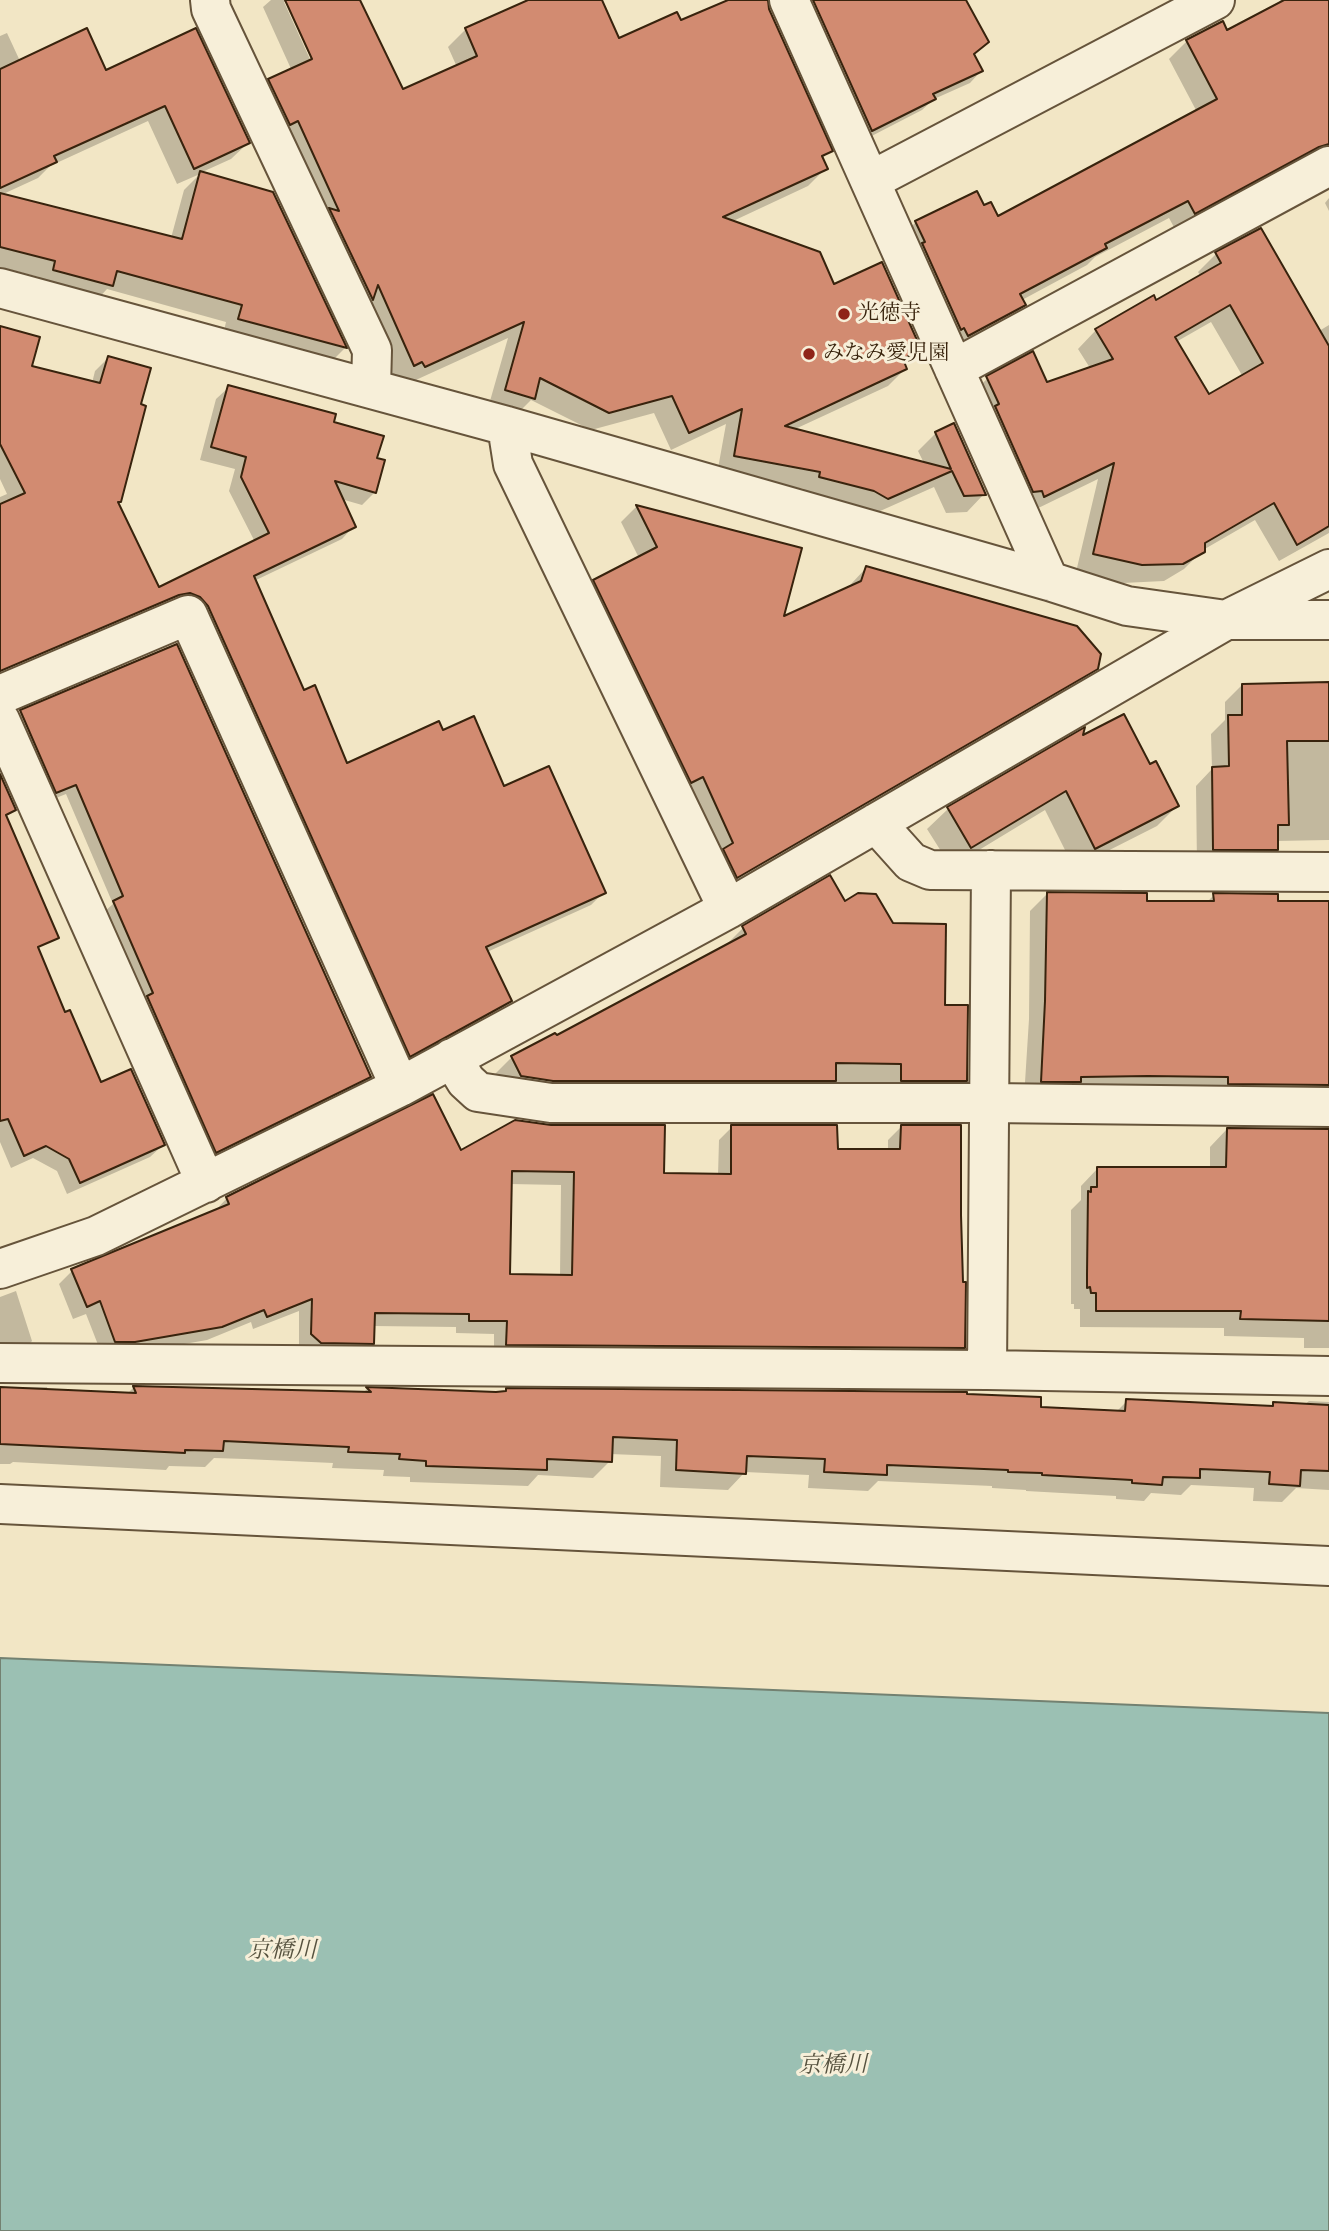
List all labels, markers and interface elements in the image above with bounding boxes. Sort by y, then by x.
place label: 光徳寺 [858,301,921,327]
marker: 光徳寺 [836,306,852,322]
place label: みなみ愛児園 [823,341,949,367]
marker: みなみ愛児園 [801,346,817,362]
water label: 京橋川 [248,1937,316,1965]
water label: 京橋川 [798,2052,868,2080]

